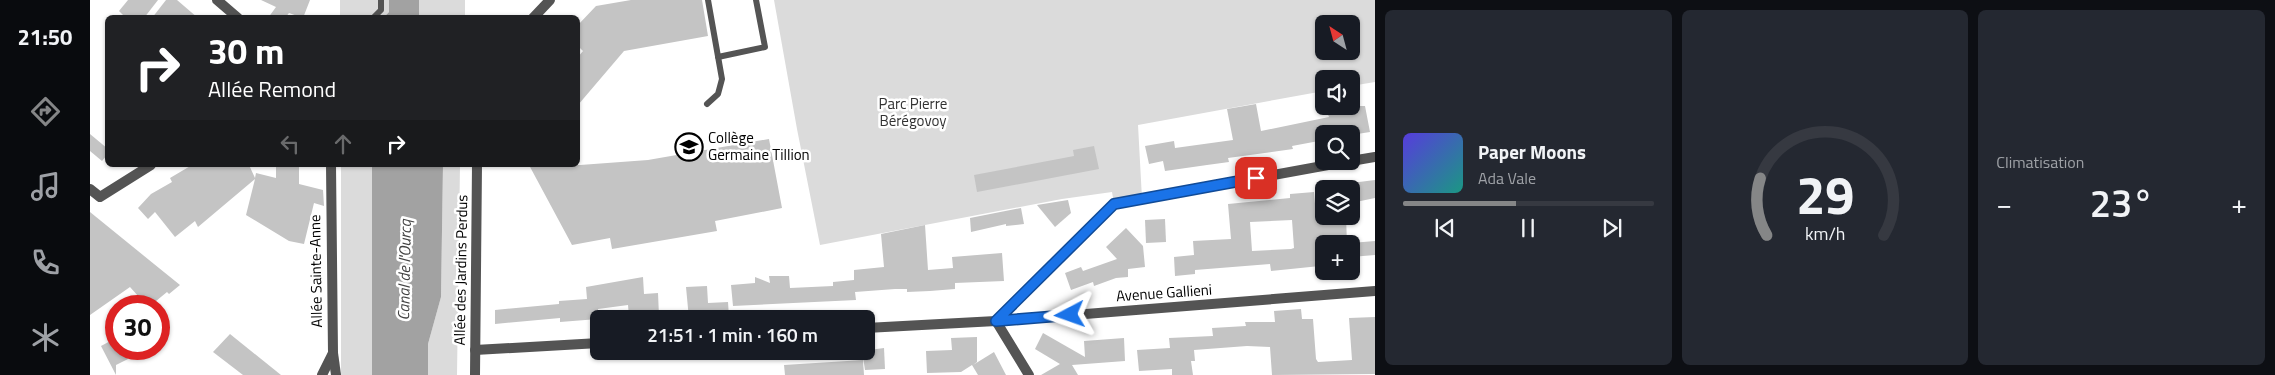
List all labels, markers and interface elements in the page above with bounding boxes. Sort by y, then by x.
north arrow [1315,15,1360,60]
map controls [1315,15,1360,280]
text: 21:50 [18,20,72,54]
text: 30 m [208,24,284,78]
icon: right [125,35,190,100]
button: sound [1315,70,1360,115]
text: Allée Remond [208,72,336,106]
park label: Parc Pierre Bérégovoy [879,92,947,132]
icon: directions [28,94,63,129]
button: search [1315,125,1360,170]
place label: Collège Germaine Tillion [708,126,810,166]
icon: left [276,130,304,158]
icon: ahead [329,130,357,158]
icon: right [382,130,410,158]
school or university icon: Collège Germaine Tillion [674,132,704,162]
text: Paper Moons [1478,137,1586,166]
text: Climatisation [1996,150,2084,174]
text: 29 [1796,155,1854,234]
pin [1235,157,1277,199]
icon: arrive [1242,164,1270,192]
text: Ada Vale [1478,166,1536,190]
icon: music [28,169,63,204]
text: 23° [2090,174,2154,232]
button: layers [1315,180,1360,225]
text: − [1996,182,2012,225]
text: + [2231,182,2247,225]
street label: Allée des Jardins Perdus [448,194,473,346]
street label: Allée Sainte-Anne [303,214,328,328]
icon: previous [1431,214,1459,242]
icon: pause [1514,214,1542,242]
icon: next [1598,214,1626,242]
water label: Canal de l'Ourcq [391,218,417,321]
text: km/h [1805,220,1845,247]
button: + [1315,235,1360,280]
icon: phone [28,245,63,280]
street label: Avenue Gallieni [1115,278,1213,307]
position arrow [1043,288,1095,340]
speed limit sign: 30 [105,295,170,360]
icon: climate [28,320,63,355]
text: 21:51 · 1 min · 160 m [647,320,818,349]

